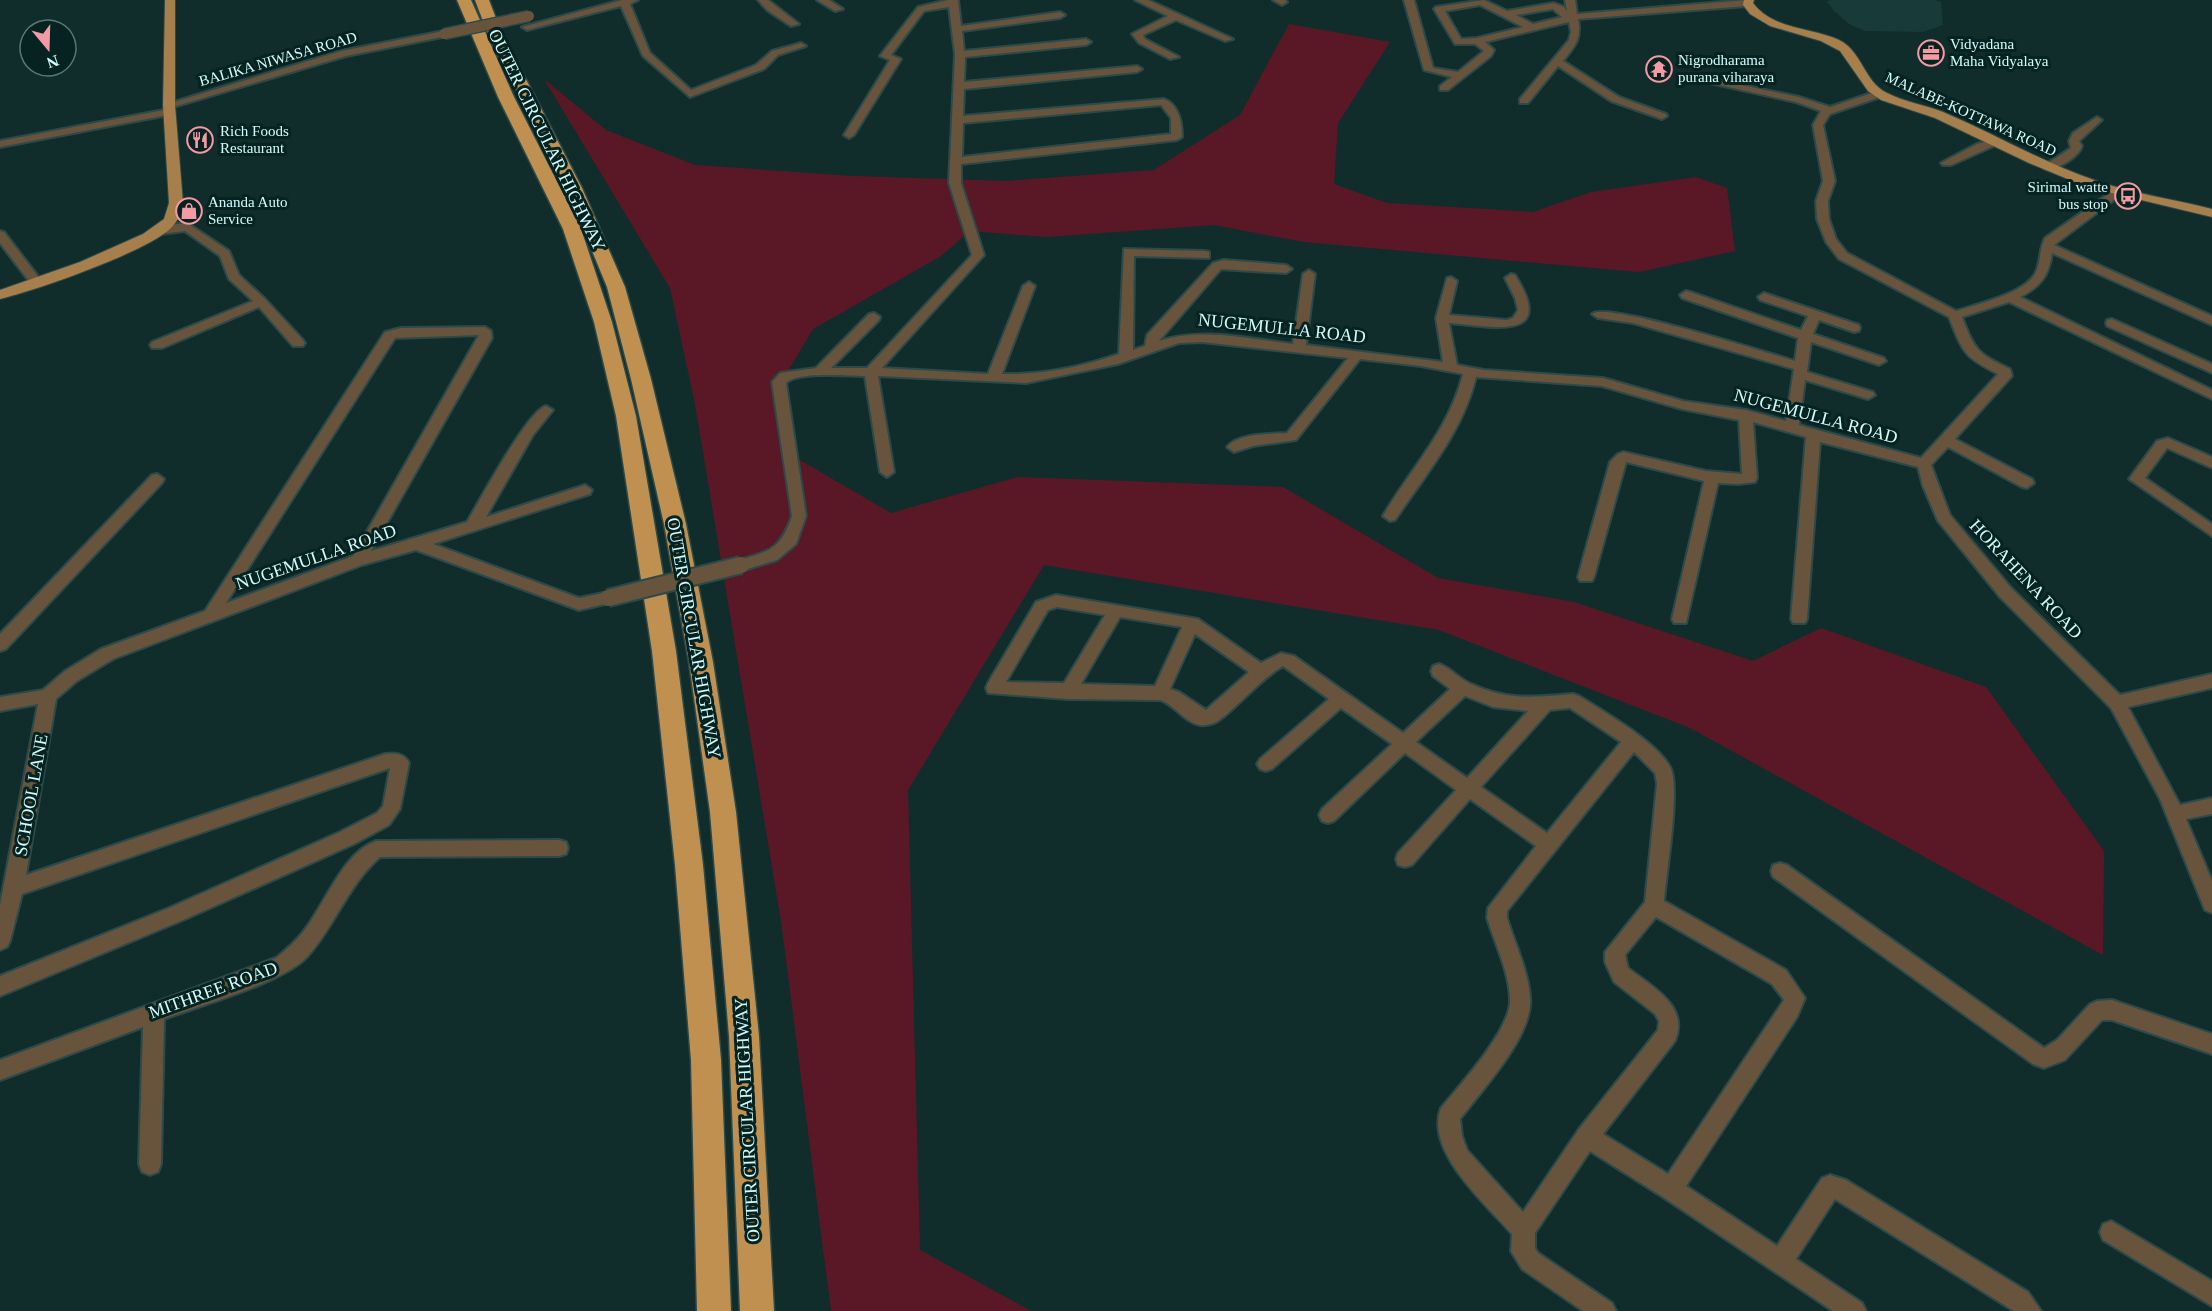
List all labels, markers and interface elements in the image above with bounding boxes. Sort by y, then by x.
north arrow [18,18,78,78]
street label: OUTER CIRCULAR HIGHWAY [484,26,610,254]
street label: BALIKA NIWASA ROAD [197,29,359,89]
place label: Vidyadana Maha Vidyalaya [1950,36,2049,69]
office icon: Vidyadana Maha Vidyalaya [1916,38,1946,68]
text: N [44,52,61,72]
place label: Nigrodharama purana viharaya [1678,52,1775,85]
temple icon: Nigrodharama purana viharaya [1644,54,1674,84]
street label: MALABE-KOTTAWA ROAD [1883,69,2059,159]
place label: Rich Foods Restaurant [220,123,289,156]
restaurant icon: Rich Foods Restaurant [185,125,215,155]
place label: Sirimal watte bus stop [2028,179,2108,212]
bus stop icon: Sirimal watte bus stop [2113,181,2143,211]
place label: Ananda Auto Service [208,194,288,227]
shop icon: Ananda Auto Service [174,196,204,226]
street label: NUGEMULLA ROAD [1197,309,1367,347]
street label: NUGEMULLA ROAD [1732,385,1900,447]
street label: HORAHENA ROAD [1966,515,2086,643]
street label: OUTER CIRCULAR HIGHWAY [663,516,725,760]
street label: NUGEMULLA ROAD [233,520,399,594]
street label: SCHOOL LANE [10,732,52,858]
street label: MITHREE ROAD [146,957,280,1023]
street label: OUTER CIRCULAR HIGHWAY [731,997,763,1243]

